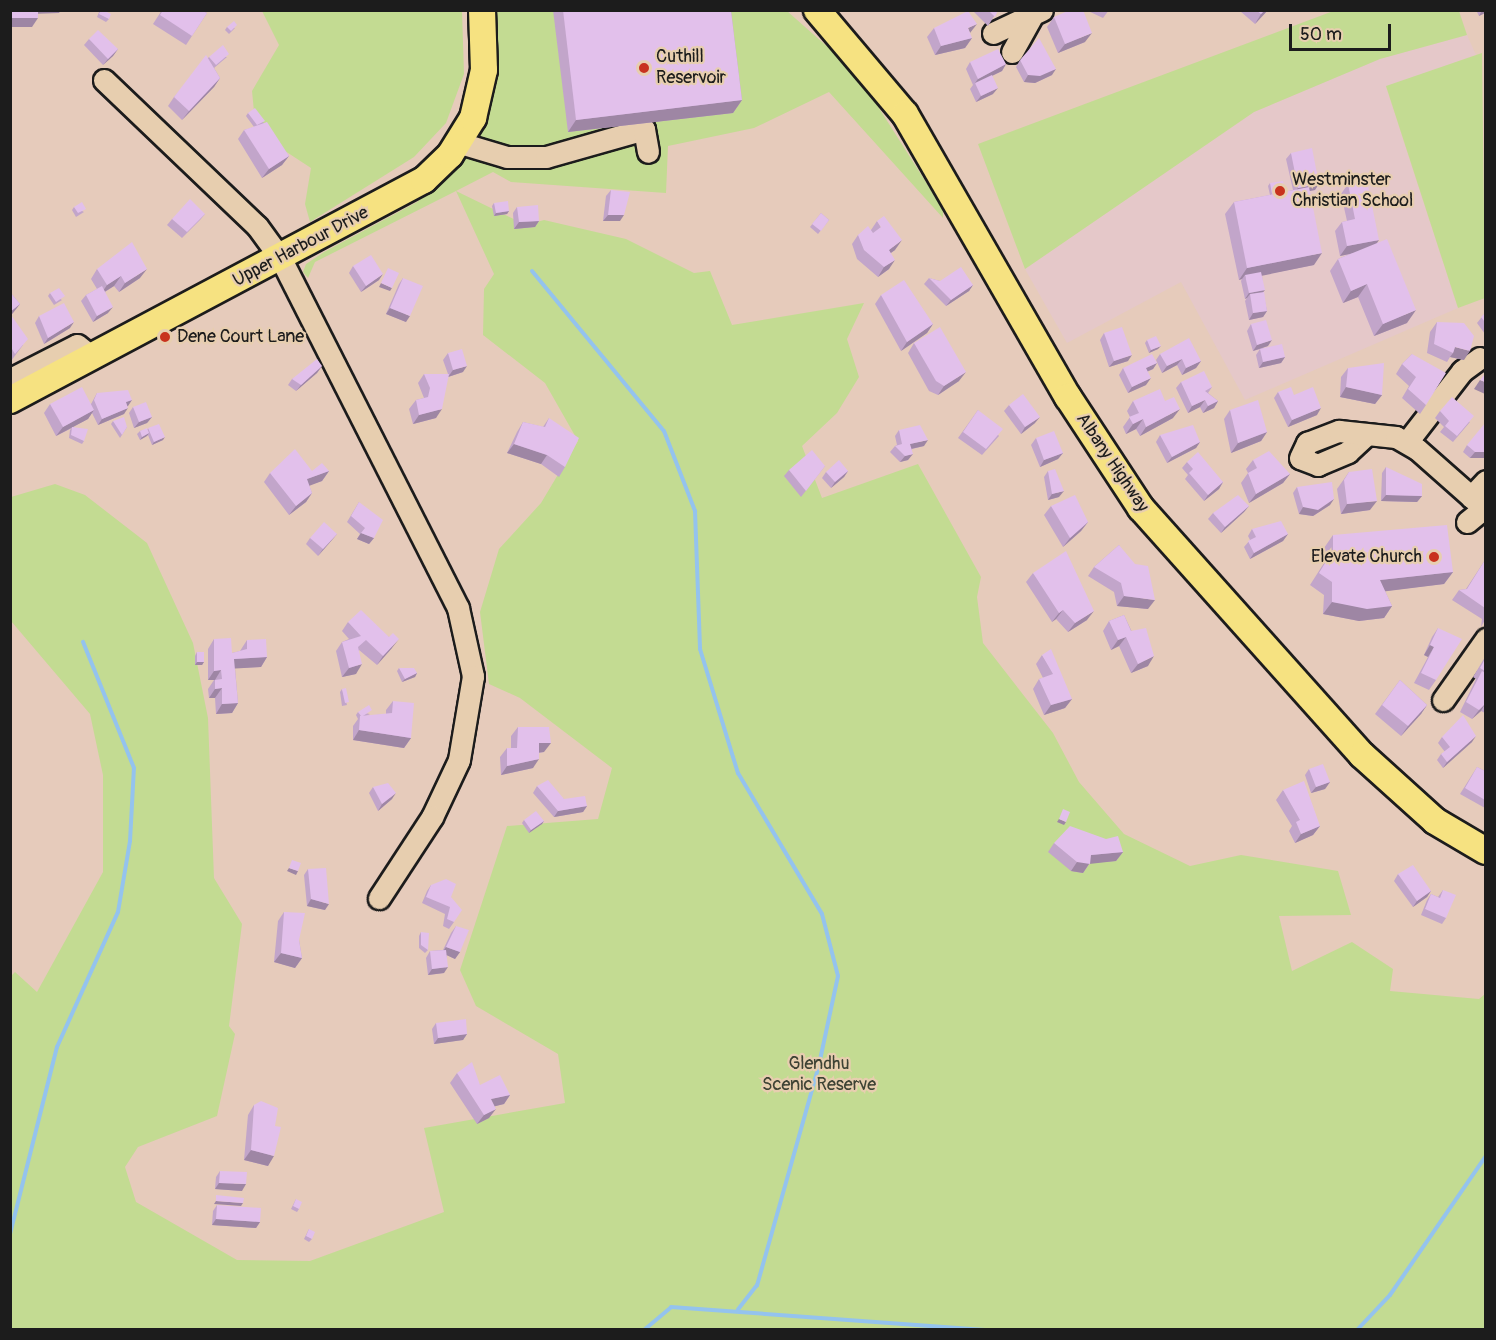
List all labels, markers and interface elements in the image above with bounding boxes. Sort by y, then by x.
scale bar [1292,12,1394,50]
text: 50 m [1300,23,1342,46]
place label: Cuthill Reservoir [656,47,726,90]
marker: Cuthill Reservoir [637,61,651,75]
place label: Westminster Christian School [1292,170,1413,213]
marker: Westminster Christian School [1273,184,1287,198]
street label: Upper Harbour Drive [229,202,373,292]
place label: Dene Court Lane [177,326,304,348]
marker: Dene Court Lane [158,330,172,344]
street label: Albany Highway [1071,409,1153,517]
place label: Elevate Church [1311,546,1422,568]
marker: Elevate Church [1427,550,1441,564]
park label: Glendhu Scenic Reserve [762,1054,876,1096]

